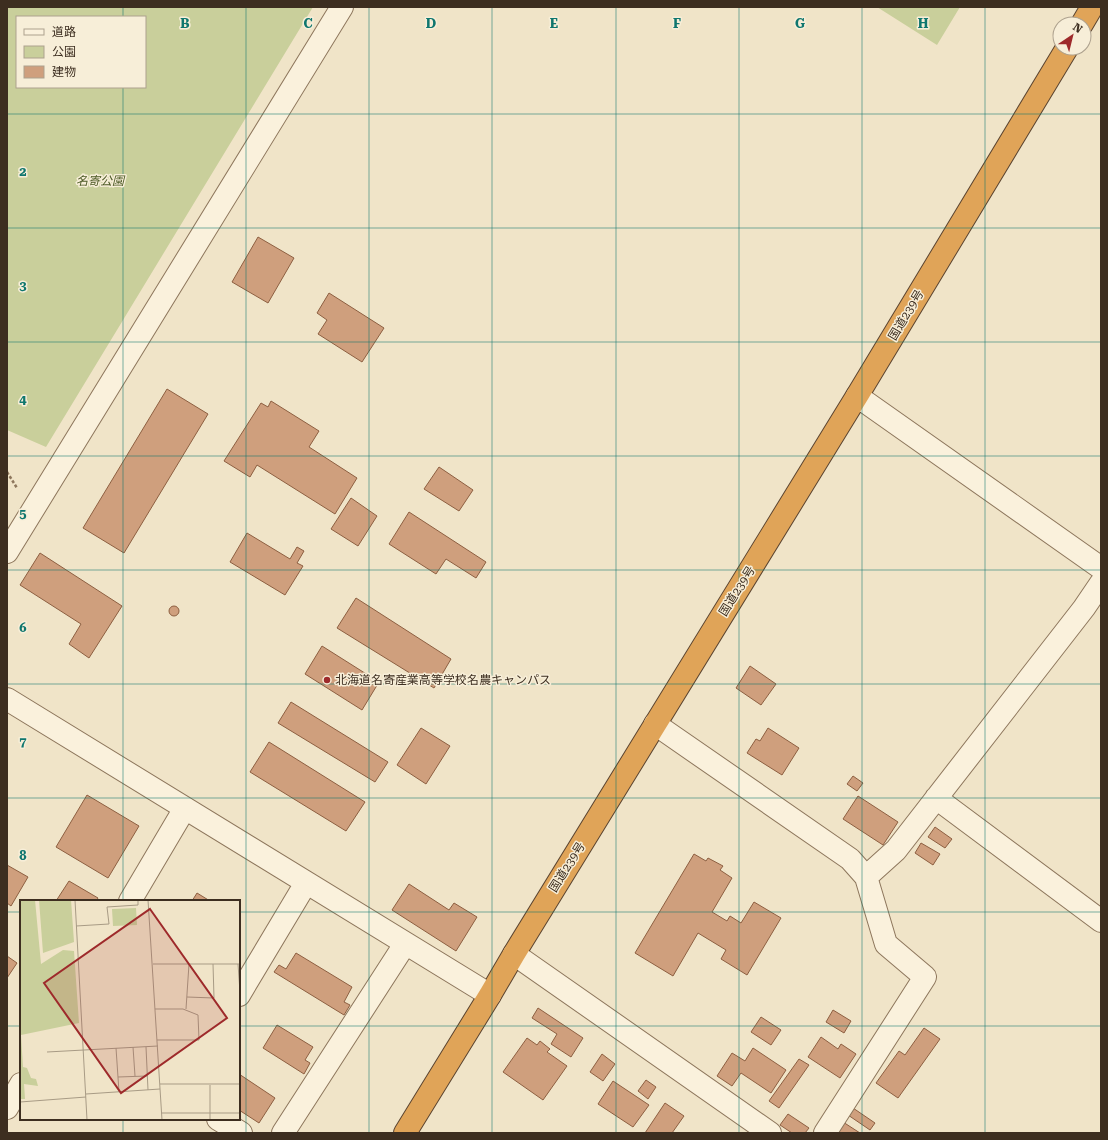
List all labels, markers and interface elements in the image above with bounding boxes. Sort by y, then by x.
legend [16,16,146,88]
text: B [180,16,190,31]
text: C [303,16,313,31]
text: D [426,16,436,31]
text: E [550,16,558,31]
text: F [673,16,681,31]
text: G [795,16,805,31]
text: H [918,16,929,31]
north arrow [1052,16,1092,56]
text: N [1070,20,1085,36]
text: 道路 [52,25,76,39]
text: 公園 [52,45,76,59]
text: 建物 [52,65,76,79]
text: 2 [19,164,27,179]
park label: 名寄公園 [76,174,126,188]
text: 3 [19,278,27,293]
street label: 国道239号 [886,287,926,343]
text: 4 [19,392,27,407]
text: 5 [19,506,27,521]
street label: 国道239号 [716,563,758,619]
text: 6 [19,620,27,635]
place label: 北海道名寄産業高等学校名農キャンパス [335,673,551,687]
marker: 北海道名寄産業高等学校名農キャンパス [322,675,332,685]
text: 7 [19,734,27,749]
street label: 国道239号 [546,839,588,895]
text: 8 [19,848,27,863]
inset map [20,900,240,1120]

